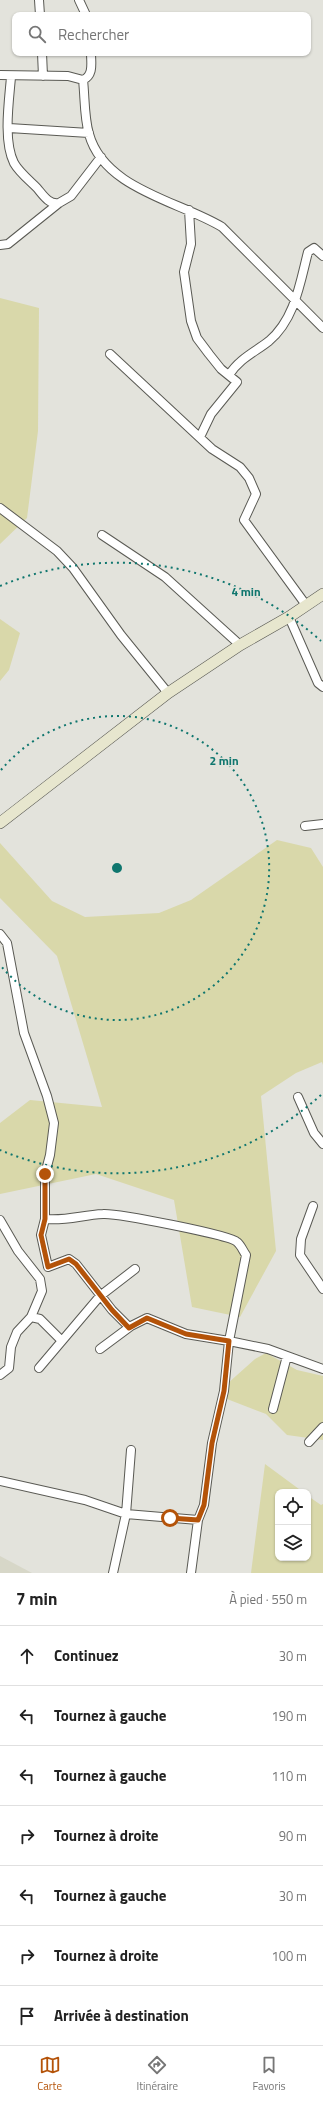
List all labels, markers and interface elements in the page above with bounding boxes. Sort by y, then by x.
search box [12,12,311,56]
icon: search [26,23,48,45]
text: Rechercher [58,23,129,46]
text: 4 min [231,582,261,601]
text: 2 min [209,751,239,770]
centre of rings [110,861,124,875]
route end [36,1165,54,1183]
map controls [275,1489,311,1561]
button: locate [275,1489,311,1525]
route start [161,1509,179,1527]
button: layers [275,1525,311,1561]
text: 7 min [16,1586,57,1612]
text: À pied · 550 m [229,1589,307,1609]
text: Continuez [54,1644,119,1667]
icon: ahead [16,1645,38,1667]
text: 30 m [279,1646,307,1666]
text: Tournez à gauche [54,1704,166,1727]
icon: left [16,1705,38,1727]
text: 190 m [271,1706,307,1726]
text: Tournez à gauche [54,1764,166,1787]
icon: left [16,1765,38,1787]
text: 110 m [271,1766,307,1786]
text: Tournez à droite [54,1824,159,1847]
icon: right [16,1825,38,1847]
text: 90 m [279,1826,307,1846]
text: Tournez à gauche [54,1884,166,1907]
icon: left [16,1885,38,1907]
text: 30 m [279,1886,307,1906]
text: Tournez à droite [54,1944,159,1967]
icon: right [16,1945,38,1967]
text: 100 m [271,1946,307,1966]
text: Arrivée à destination [54,2004,189,2027]
icon: arrive [16,2005,38,2027]
tab: Carte [37,2054,62,2094]
tab: Itinéraire [137,2054,178,2094]
tab: Favoris [253,2054,286,2094]

